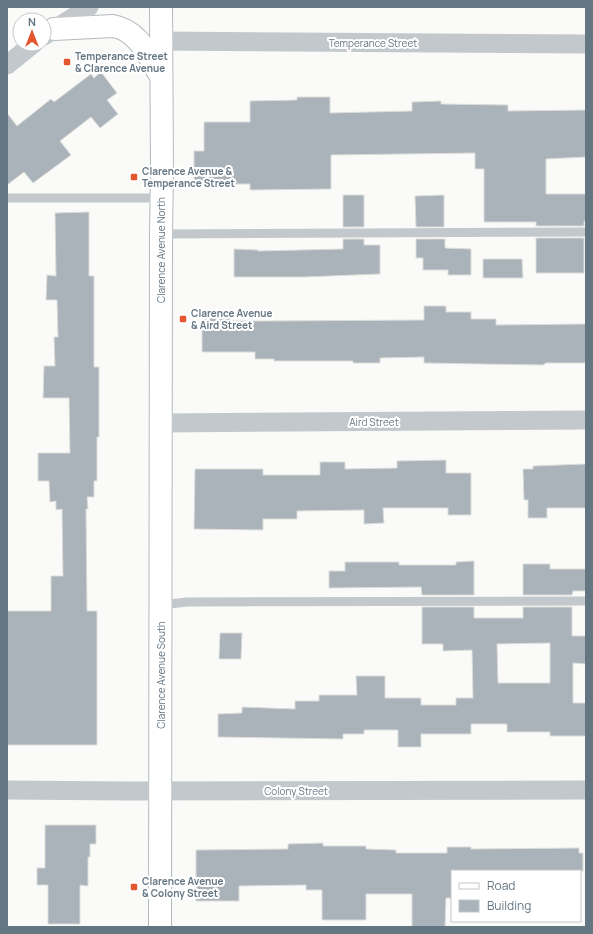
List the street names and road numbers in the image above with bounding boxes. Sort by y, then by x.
street label: Temperance Street [329,36,417,50]
street label: Clarence Avenue North [154,197,168,303]
street label: Aird Street [349,415,399,429]
street label: Clarence Avenue South [154,621,168,729]
street label: Colony Street [264,784,328,798]

